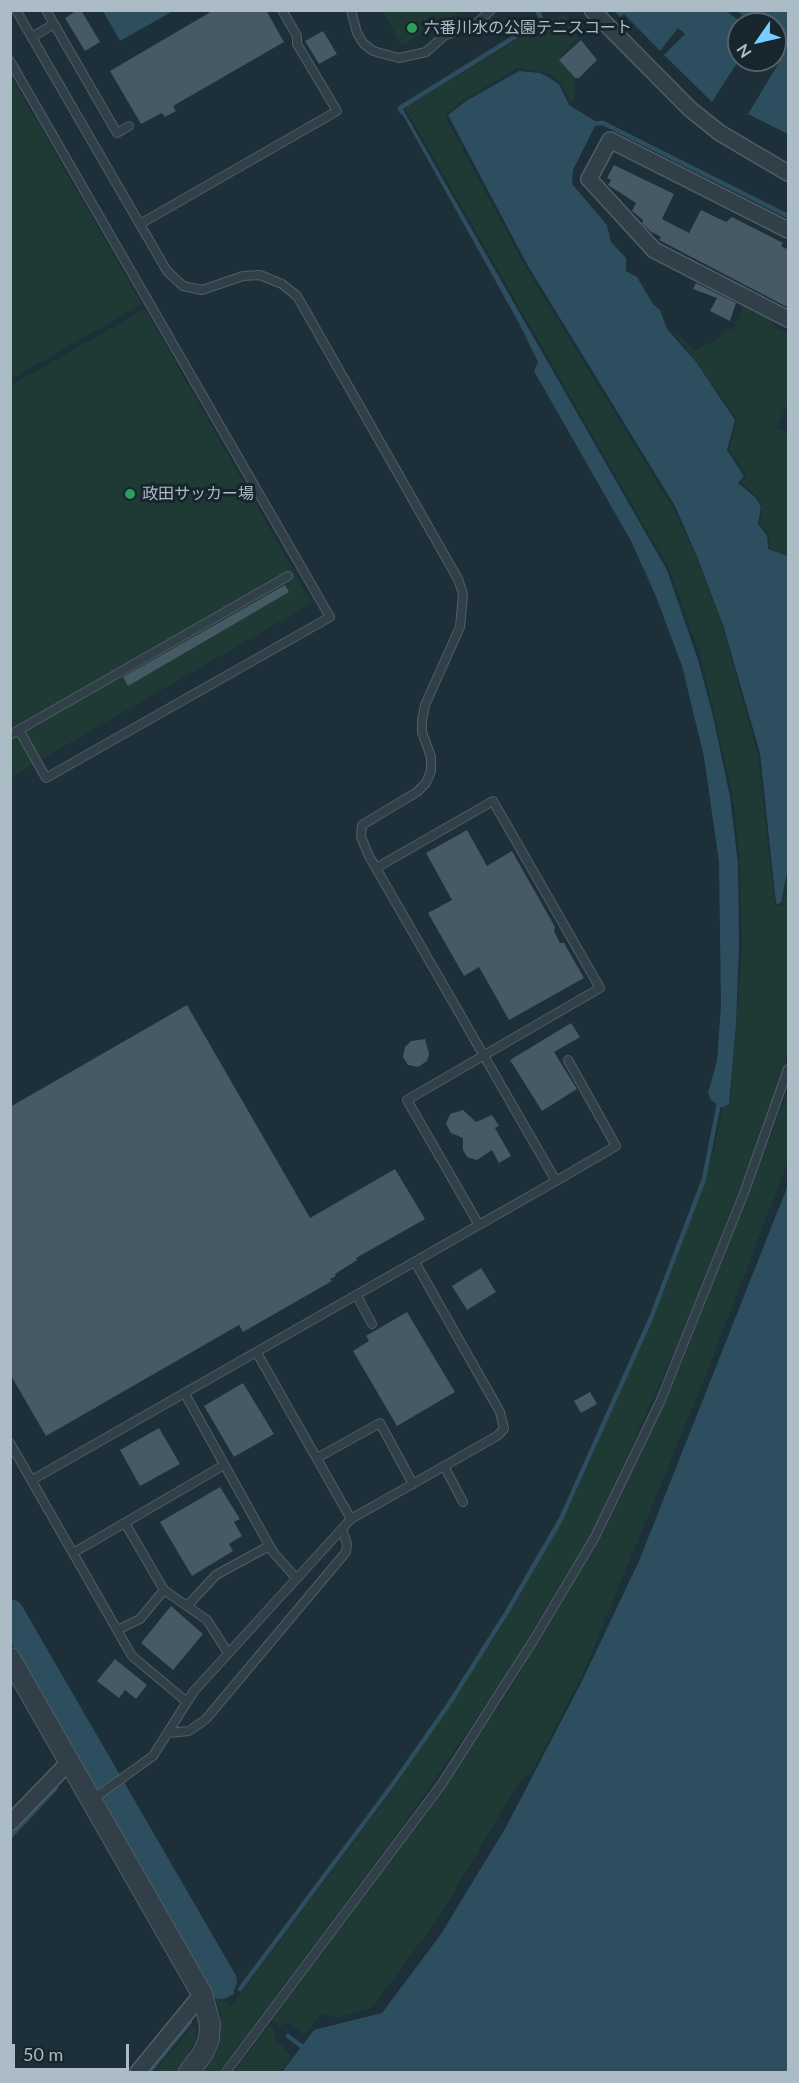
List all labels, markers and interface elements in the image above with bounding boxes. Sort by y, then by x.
north arrow [727,12,787,72]
place label: 六番川水の公園テニスコート [424,18,632,38]
marker: 六番川水の公園テニスコート [405,21,419,35]
text: N [732,41,755,62]
place label: 政田サッカー場 [142,484,254,504]
marker: 政田サッカー場 [123,487,137,501]
scale bar [15,2032,132,2070]
text: 50 m [23,2043,63,2065]

